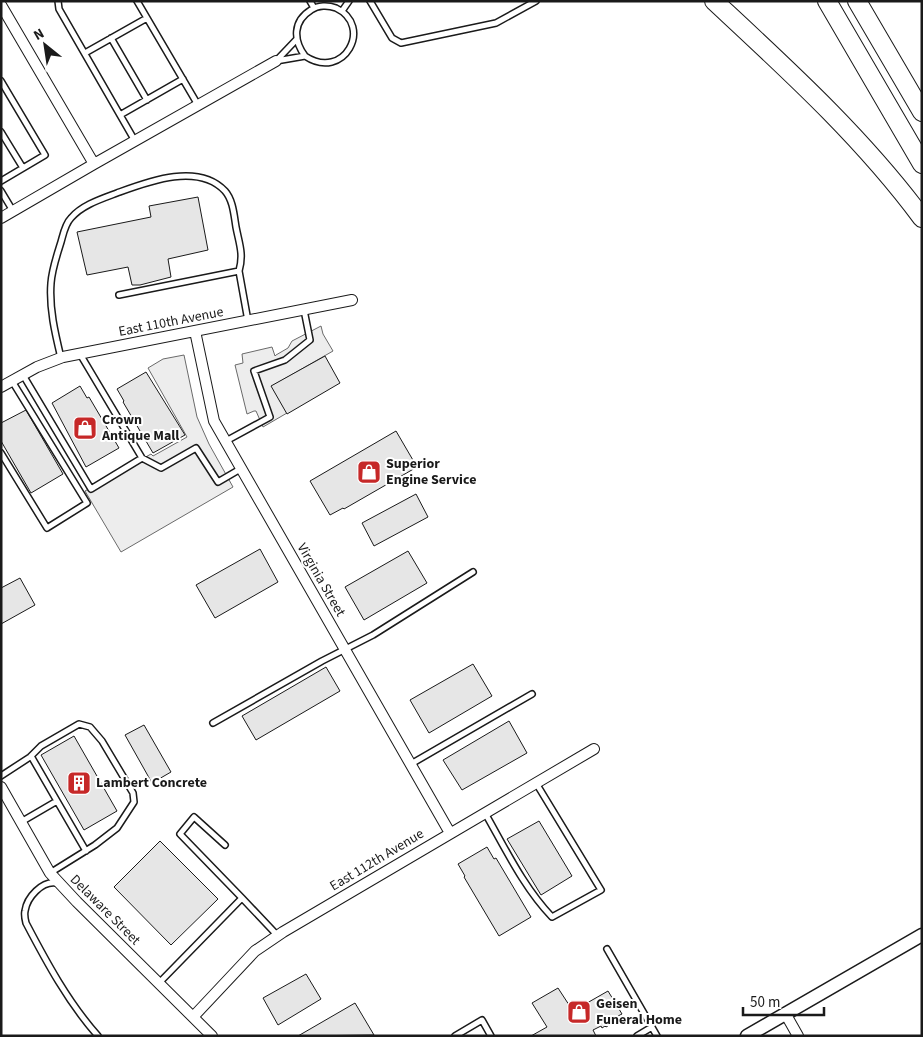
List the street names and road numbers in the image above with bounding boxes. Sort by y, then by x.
street label: East 110th Avenue [117,302,225,342]
street label: Virginia Street [292,540,350,621]
street label: East 112th Avenue [326,824,428,896]
street label: Delaware Street [65,870,145,950]

